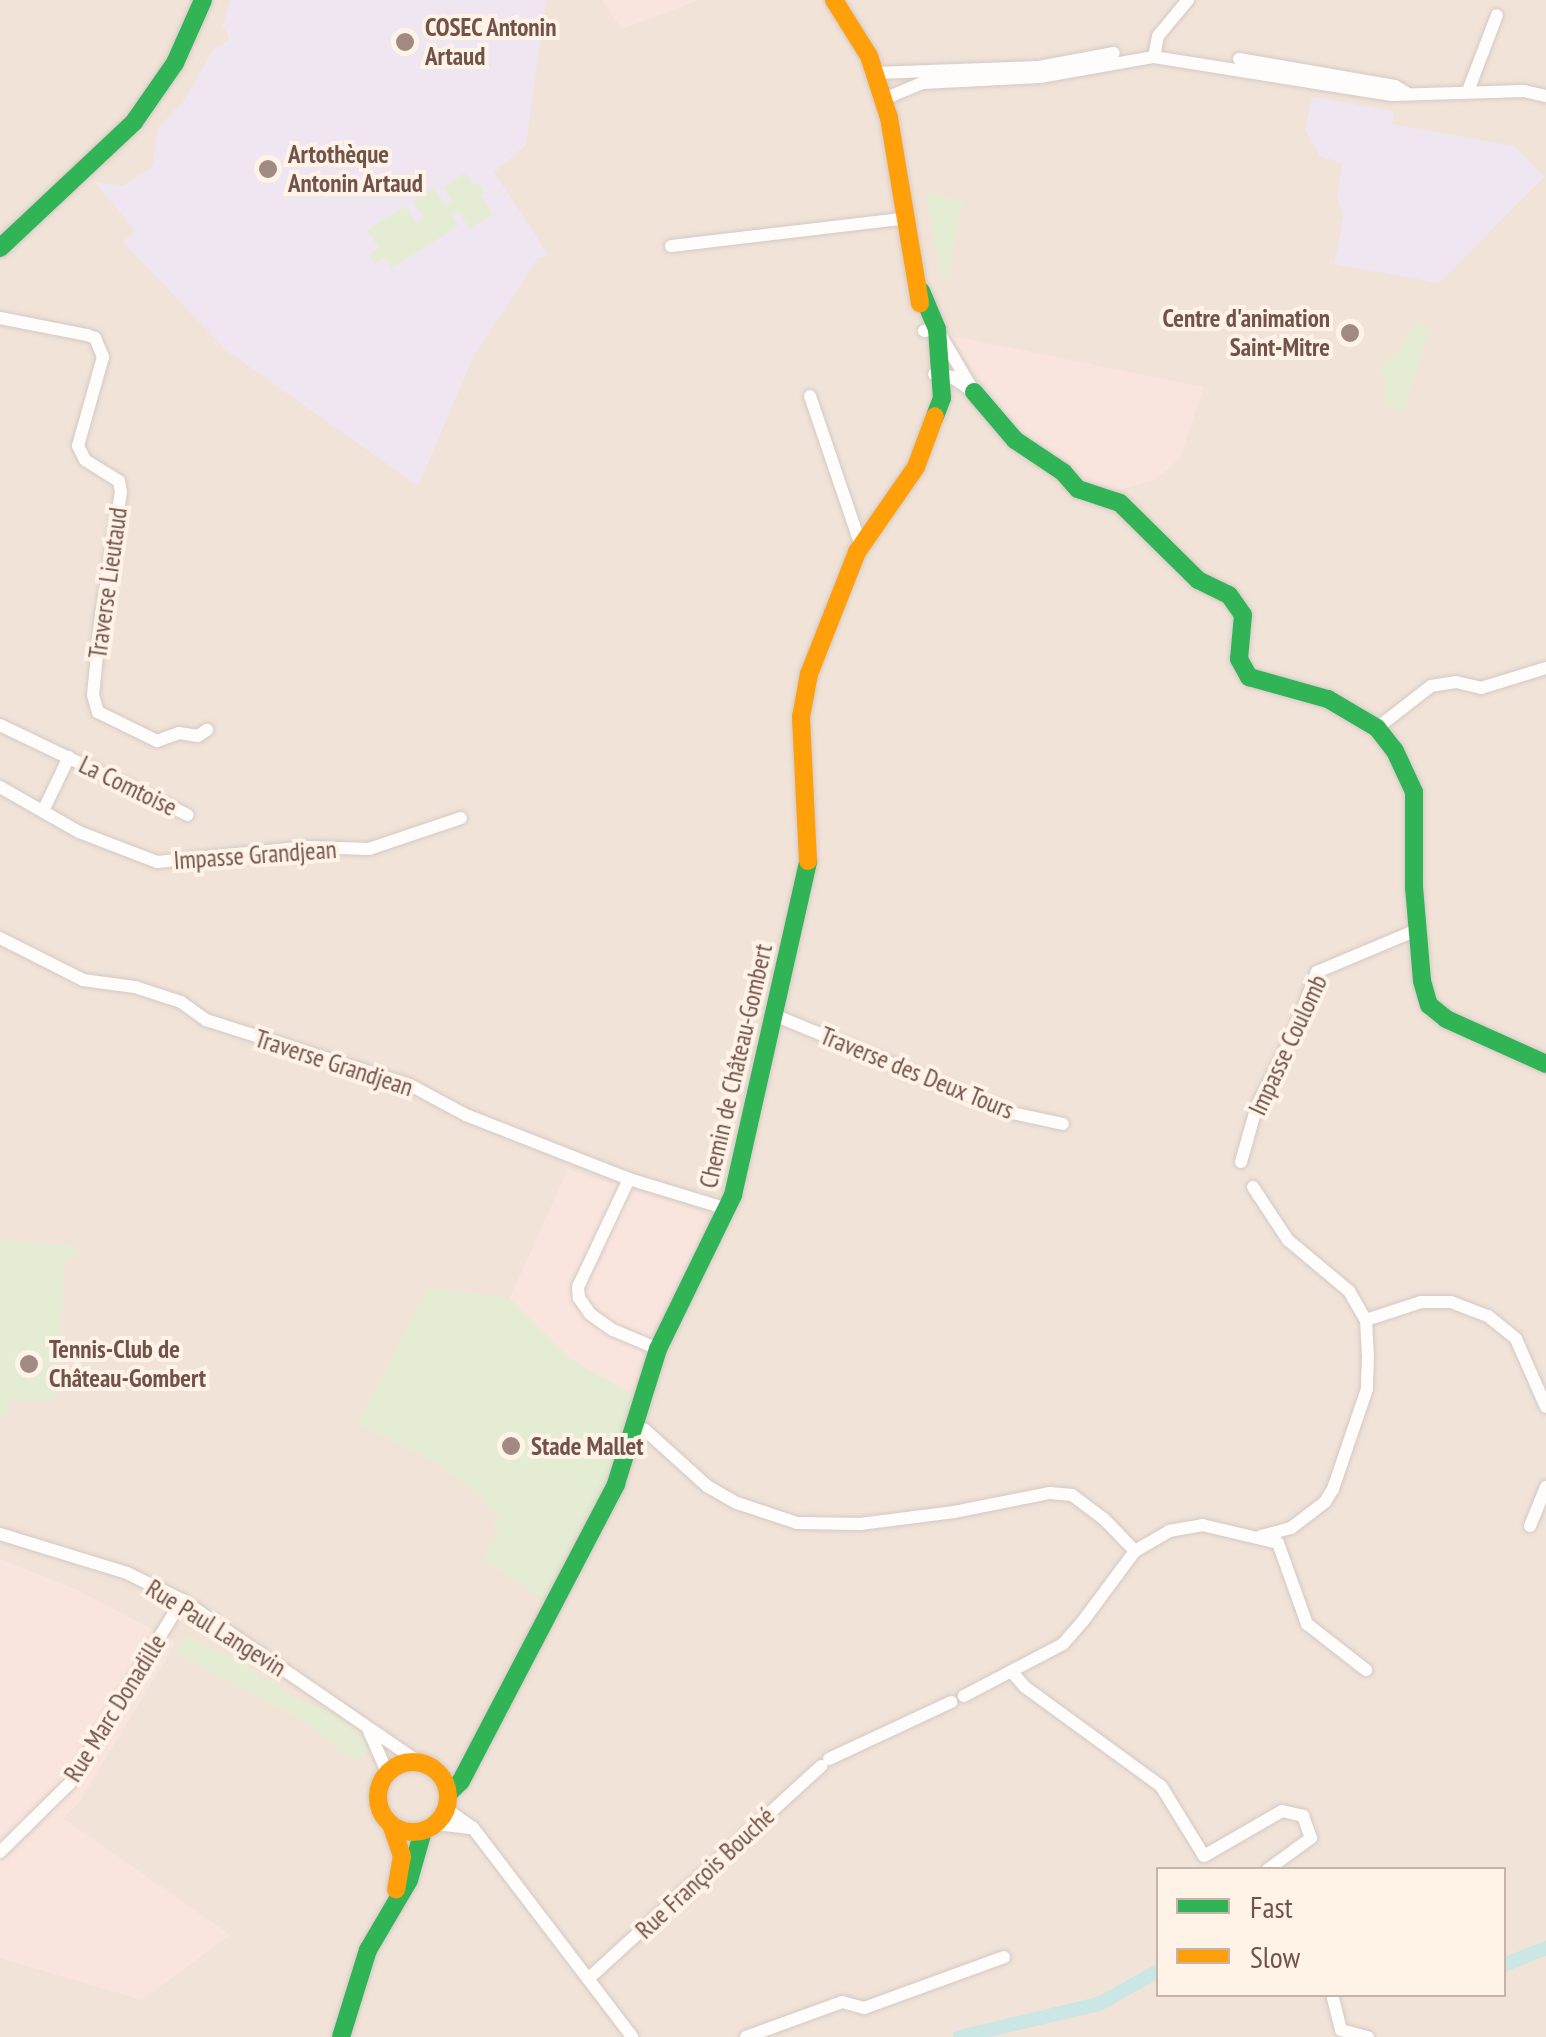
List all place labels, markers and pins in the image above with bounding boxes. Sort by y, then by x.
place label: COSEC Antonin Artaud [425,13,558,72]
marker: COSEC Antonin Artaud [394,31,416,53]
place label: Artothèque Antonin Artaud [288,140,424,199]
marker: Artothèque Antonin Artaud [257,158,279,180]
place label: Centre d'animation Saint-Mitre [1163,304,1330,363]
marker: Centre d'animation Saint-Mitre [1339,322,1361,344]
place label: Tennis-Club de Château-Gombert [49,1335,206,1394]
marker: Tennis-Club de Château-Gombert [18,1353,40,1375]
place label: Stade Mallet [531,1431,644,1461]
marker: Stade Mallet [500,1435,522,1457]

